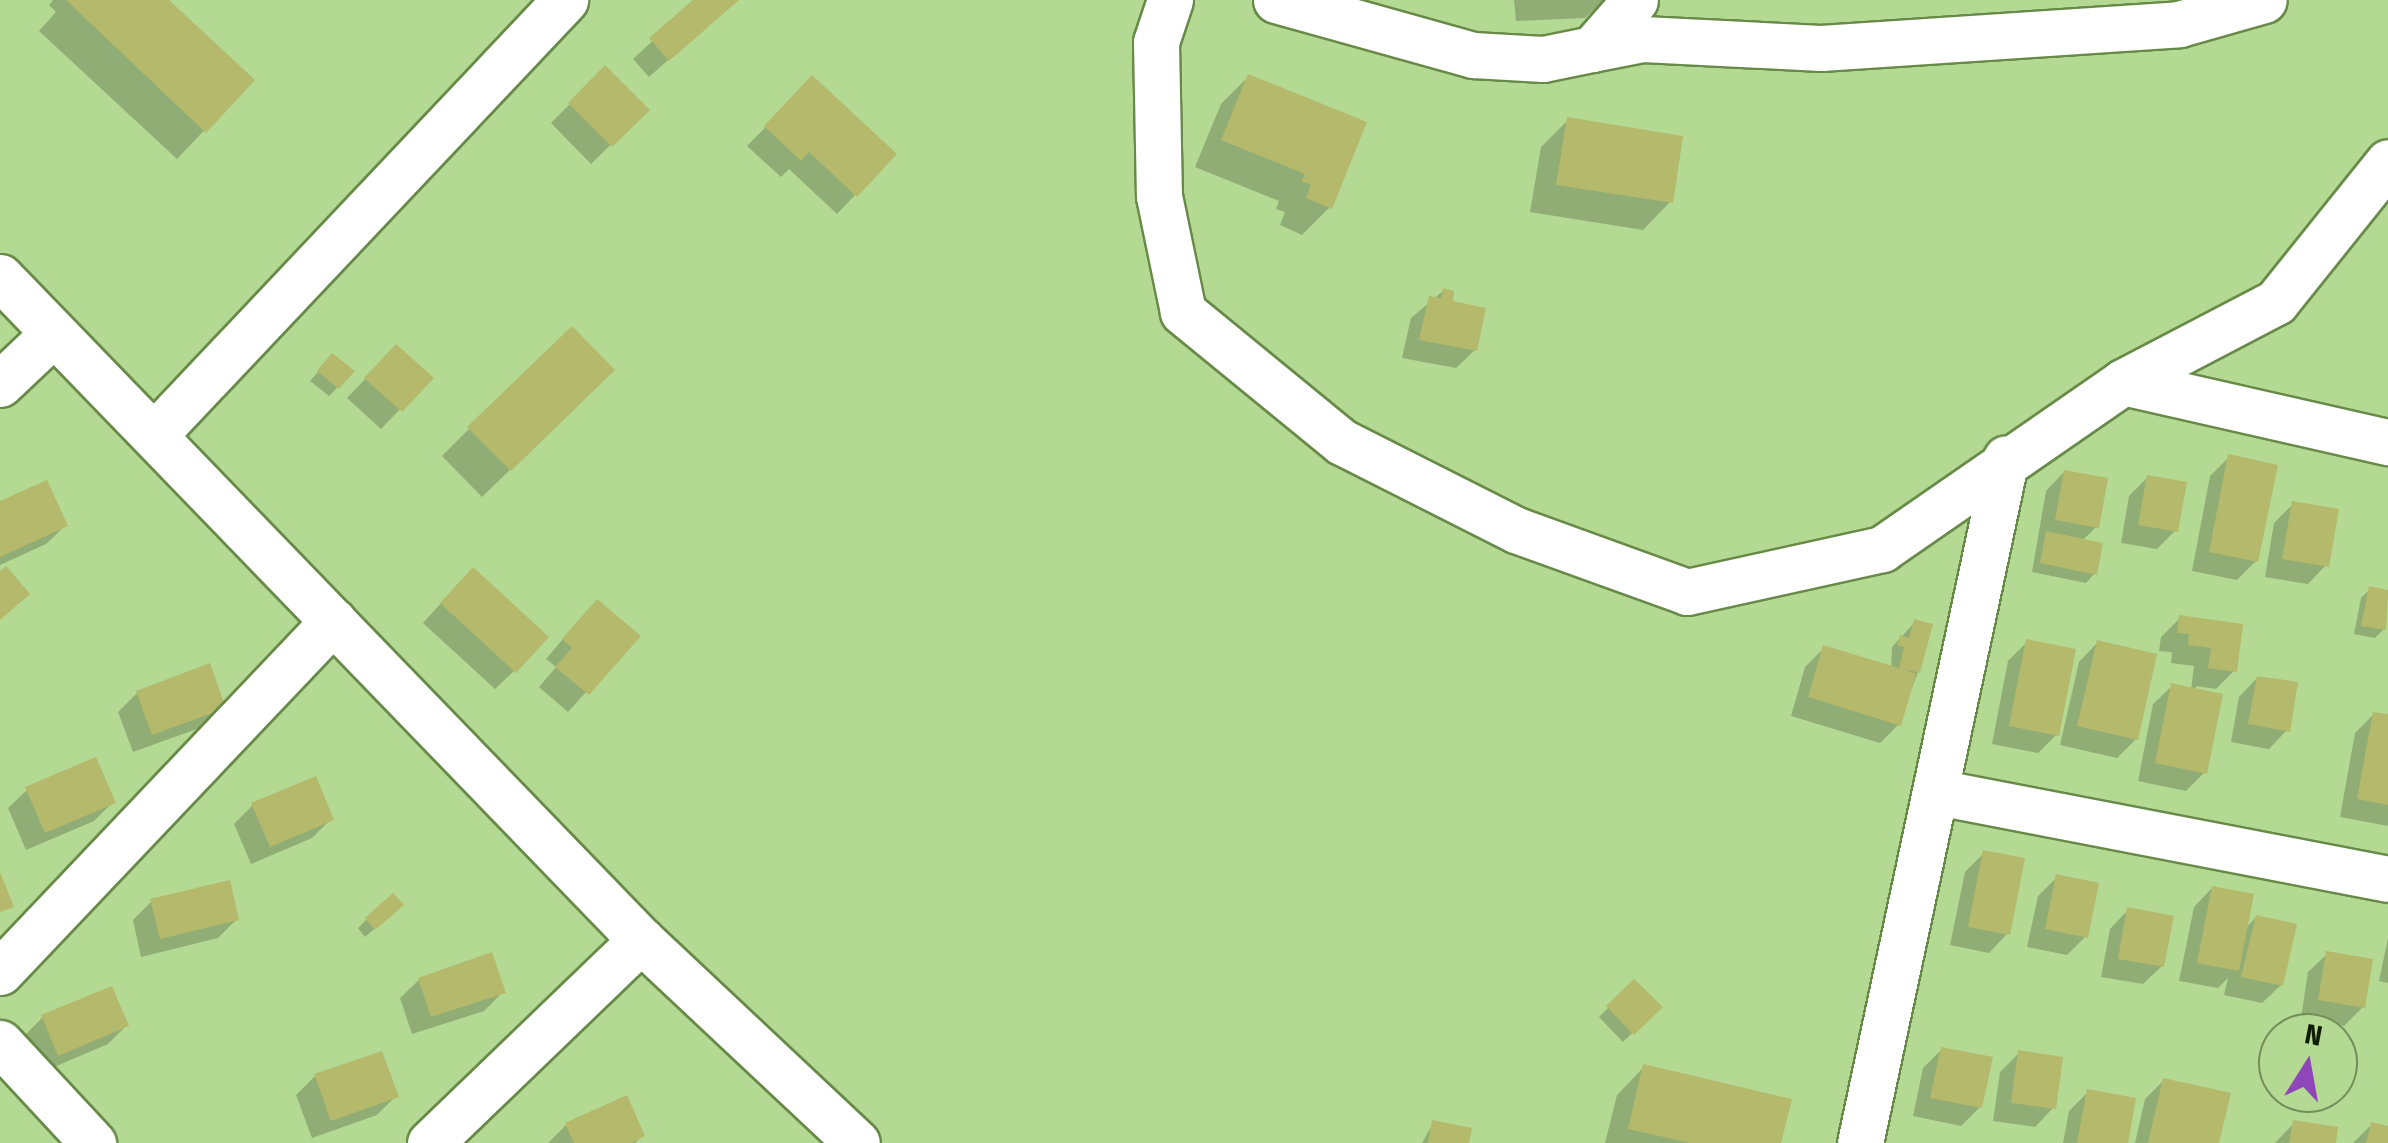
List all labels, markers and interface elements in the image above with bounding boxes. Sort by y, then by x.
north arrow [2258,1013,2358,1113]
text: N [2302,1017,2325,1053]

